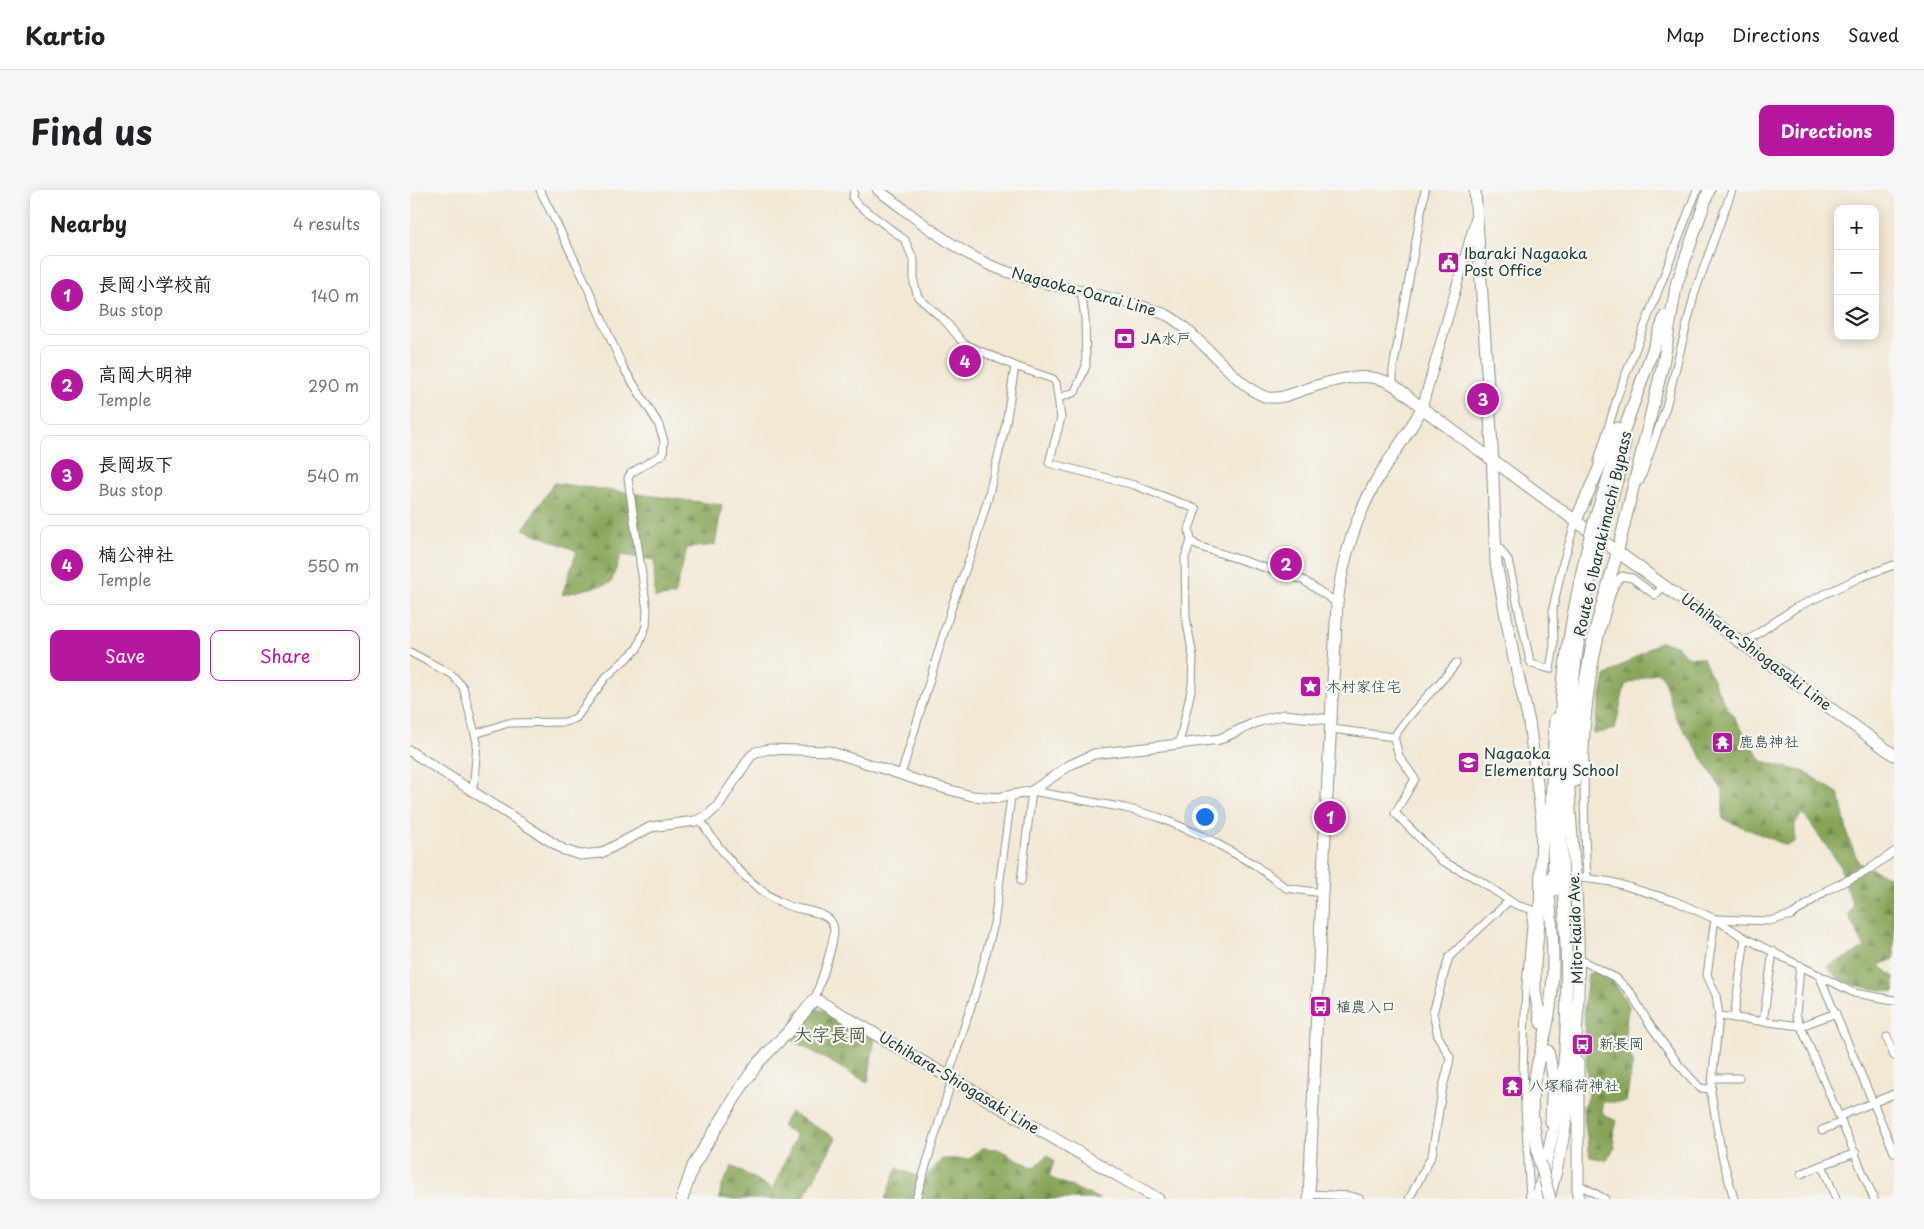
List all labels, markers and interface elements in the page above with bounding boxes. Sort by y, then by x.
text: Kartio [25,17,105,53]
text: Map [1666,21,1704,48]
text: Directions [1732,21,1820,48]
text: Saved [1848,21,1899,48]
text: Find us [30,104,152,157]
button: Directions [1759,105,1894,156]
map controls [1834,205,1879,340]
button: + [1834,205,1879,250]
text: Nearby [50,207,127,239]
text: 4 results [293,211,360,235]
place label: Ibaraki Nagaoka Post Office [1464,241,1588,281]
button: − [1834,250,1879,295]
public building icon: Ibaraki Nagaoka Post Office [1436,251,1460,275]
street label: Nagaoka-Oarai Line [1010,260,1159,321]
text: 長岡小学校前 [98,269,212,297]
text: 1 [63,283,71,307]
text: 140 m [311,283,359,307]
button: layers [1834,295,1879,340]
text: Bus stop [98,297,163,321]
place label: JA水戸 [1141,326,1191,349]
bank icon: JA水戸 [1113,327,1137,351]
pin: 4 [949,342,981,380]
text: 高岡大明神 [98,359,193,387]
text: 2 [61,373,73,397]
text: 290 m [308,373,359,397]
pin: 3 [1467,380,1499,418]
text: Temple [98,387,151,411]
street label: Route 6 Ibarakimachi Bypass [1567,429,1636,639]
text: 長岡坂下 [98,449,174,477]
text: 3 [62,463,72,487]
text: 540 m [306,463,359,487]
text: Bus stop [98,477,163,501]
text: 楠公神社 [98,539,174,567]
pin: 2 [1270,545,1302,583]
text: 4 [62,553,72,577]
text: 550 m [307,553,359,577]
text: Temple [98,567,151,591]
street label: Uchihara-Shiogasaki Line [1677,586,1837,715]
button: Save [50,630,200,681]
button: Share [210,630,360,681]
place label: 木村家住宅 [1326,674,1401,697]
place icon: 木村家住宅 [1298,675,1322,699]
place label: 鹿島神社 [1739,729,1799,752]
temple icon: 鹿島神社 [1711,730,1735,754]
place label: Nagaoka Elementary School [1484,741,1619,781]
school or university icon: Nagaoka Elementary School [1456,751,1480,775]
pin: 1 [1314,798,1346,836]
your location [1192,804,1218,830]
street label: Mito-kaido Ave. [1561,872,1588,985]
place label: 植農入口 [1336,994,1396,1017]
bus stop icon: 植農入口 [1308,995,1332,1019]
district label: 大字長岡 [794,1020,866,1047]
street label: Uchihara-Shiogasaki Line [875,1025,1045,1139]
place label: 新長岡 [1599,1031,1644,1054]
bus stop icon: 新長岡 [1571,1032,1595,1056]
place label: 八塚稲荷神社 [1529,1073,1619,1096]
temple icon: 八塚稲荷神社 [1501,1074,1525,1098]

